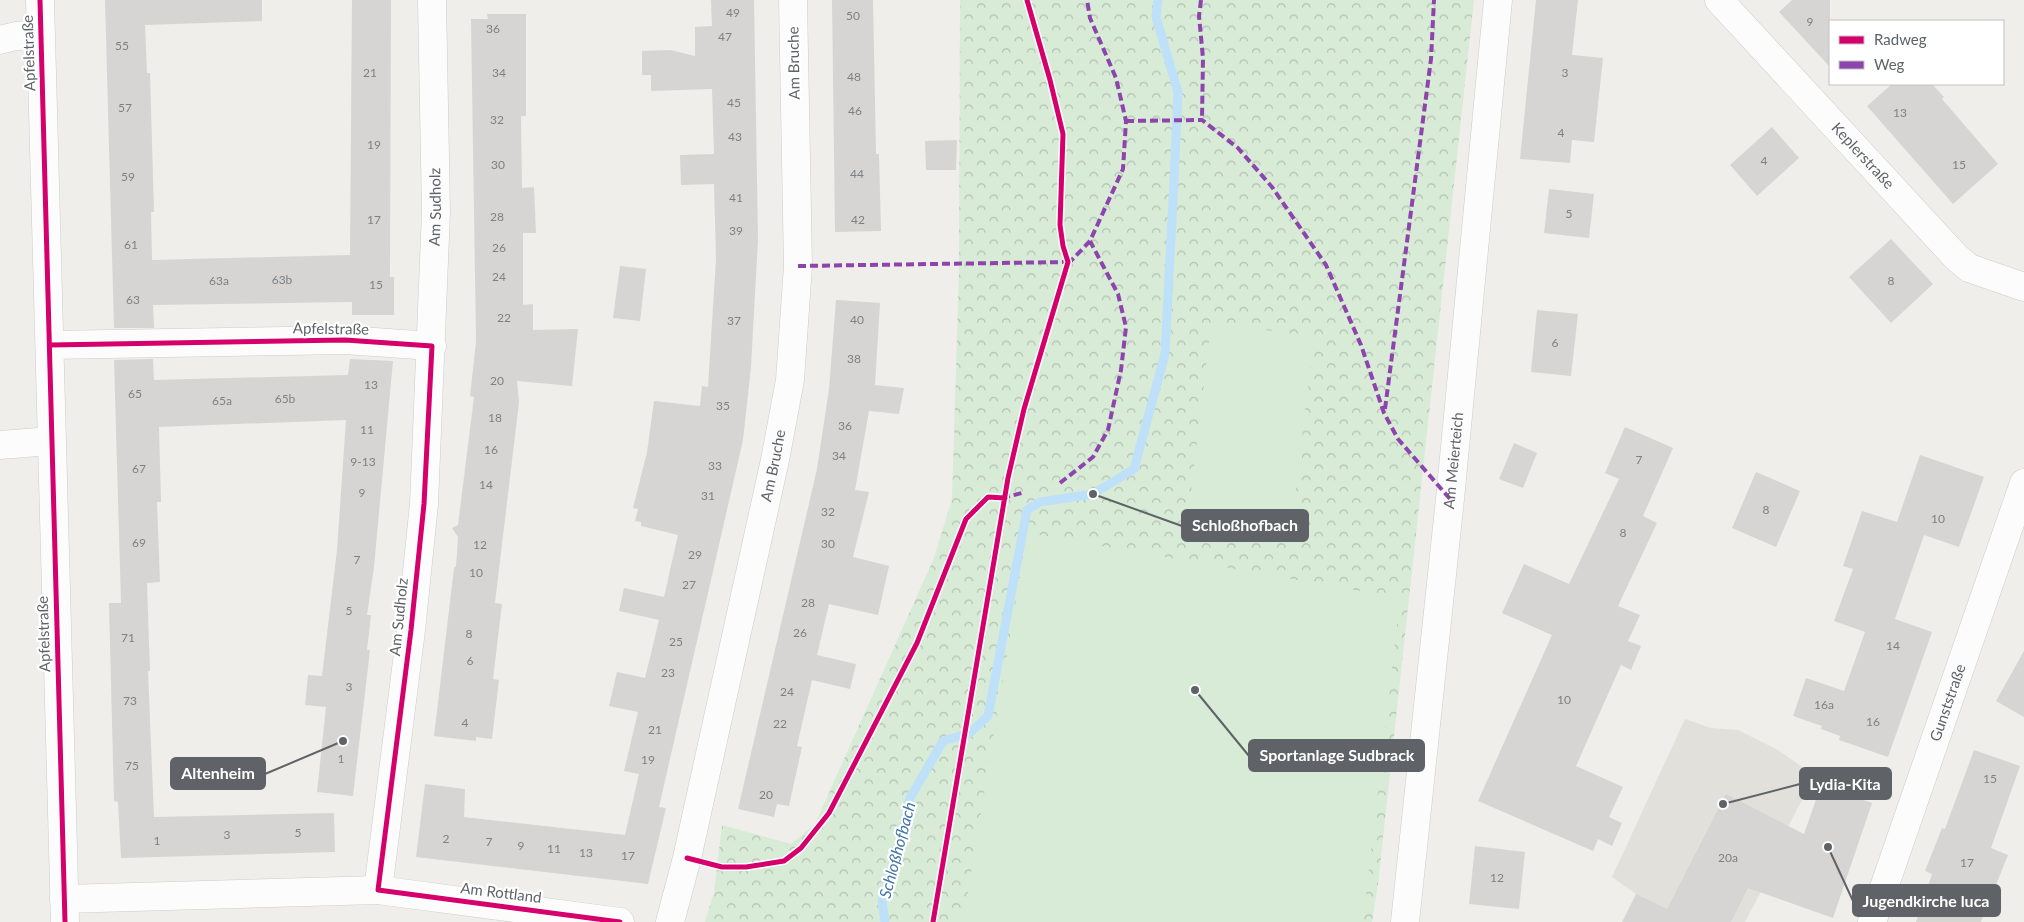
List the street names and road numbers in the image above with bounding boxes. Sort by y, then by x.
street label: Apfelstraße [18,15,38,91]
street label: Am Bruche [783,26,803,100]
street label: Keplerstraße [1828,118,1899,192]
street label: Am Sudholz [425,167,444,246]
street label: Apfelstraße [293,318,369,338]
street label: Am Meierteich [1439,411,1466,510]
street label: Am Bruche [756,428,789,503]
street label: Am Sudholz [385,577,411,657]
street label: Apfelstraße [33,596,53,672]
street label: Gunststraße [1925,661,1969,744]
street label: Am Rottland [460,878,543,906]

